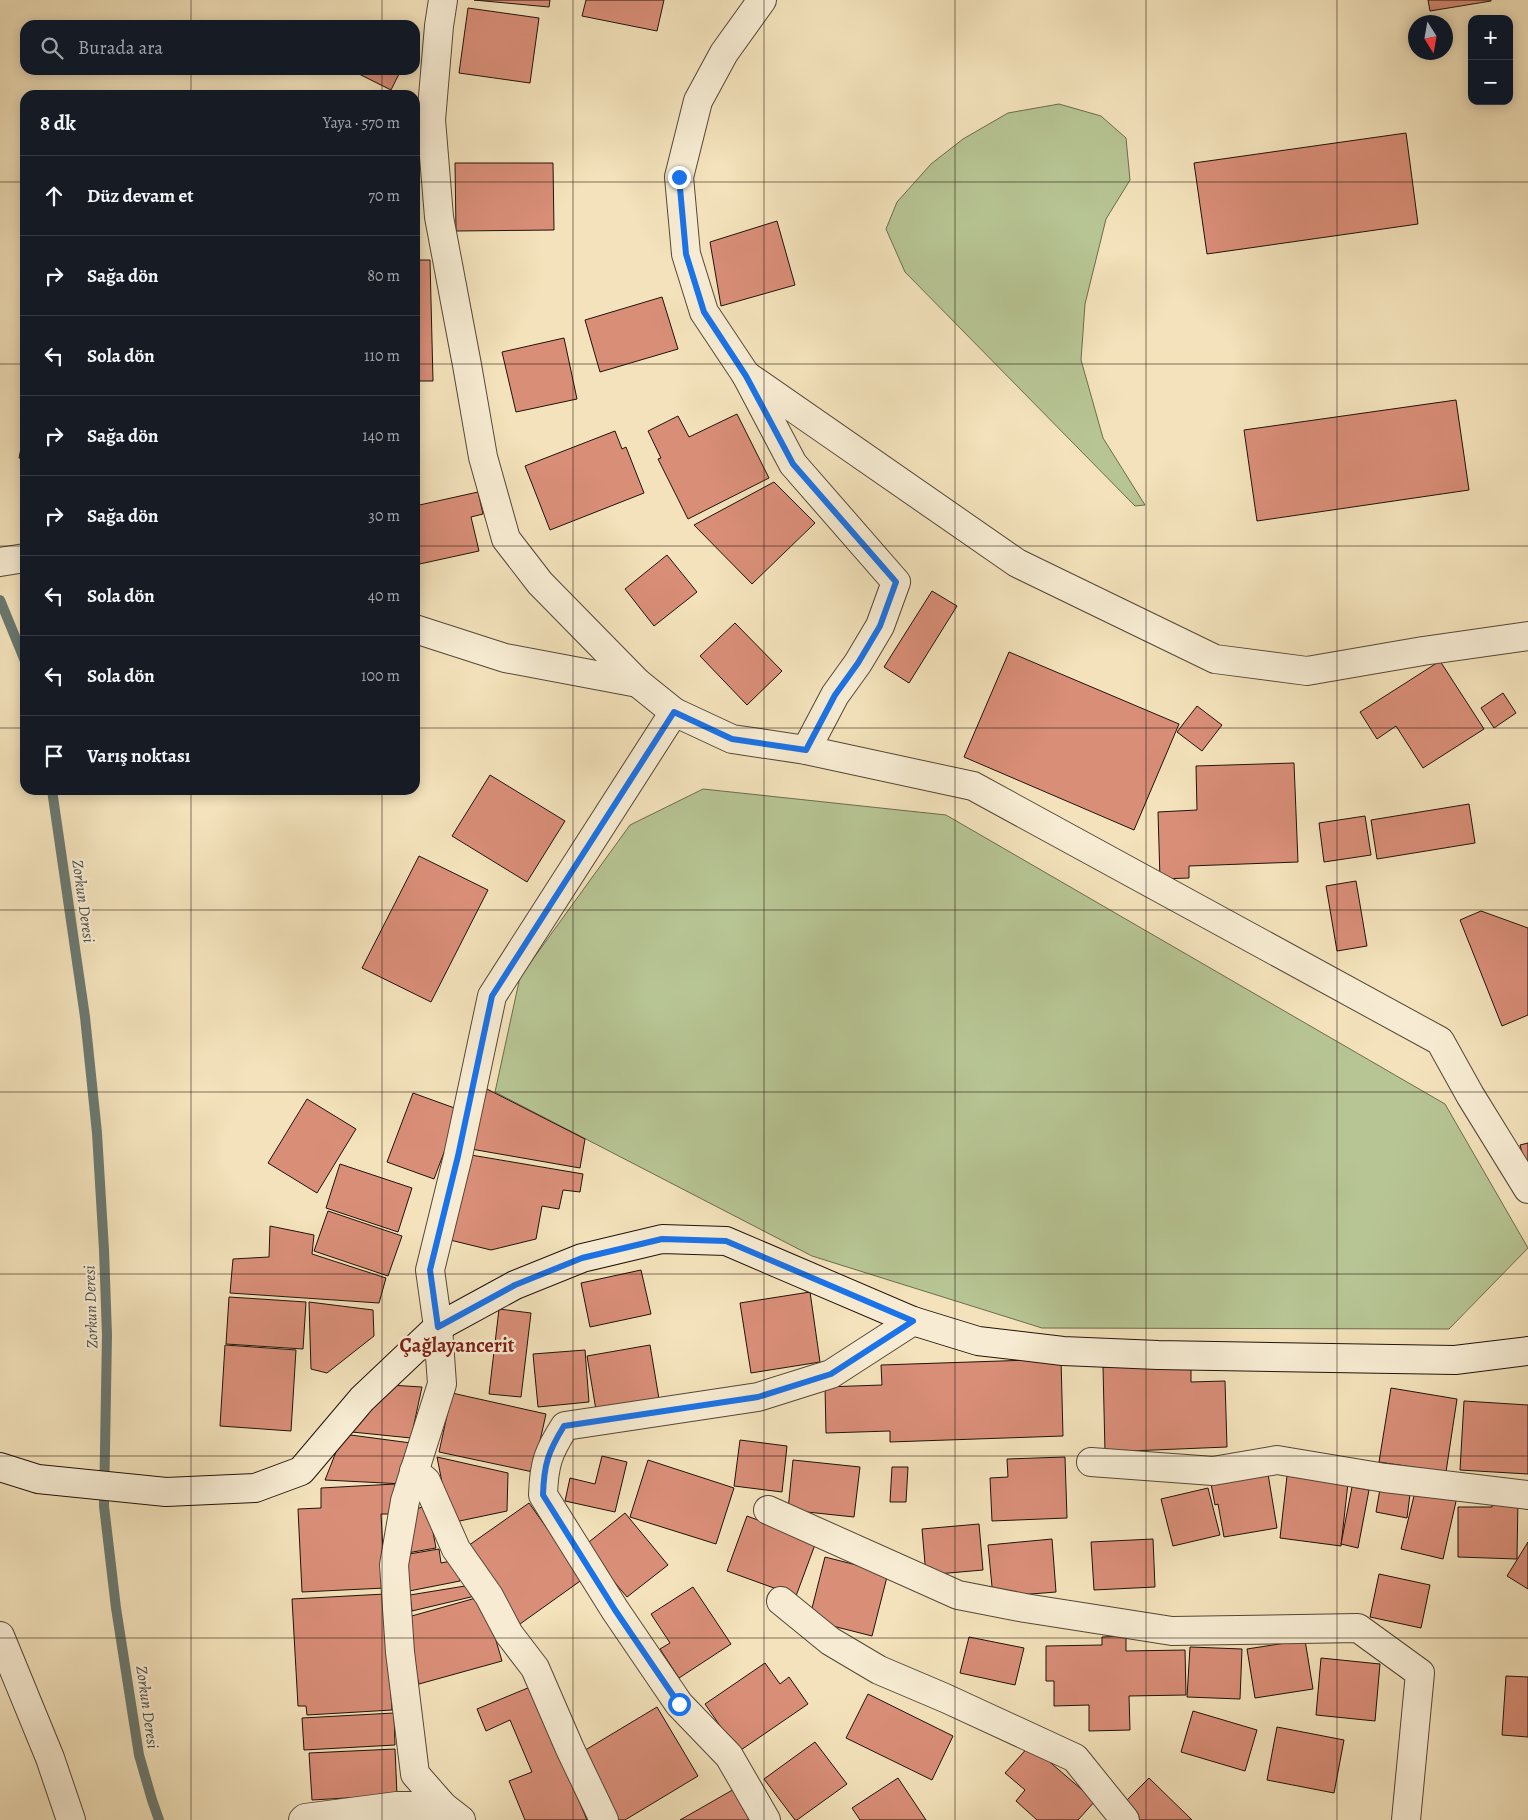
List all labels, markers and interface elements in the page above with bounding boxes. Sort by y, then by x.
north arrow [1408,15,1453,60]
map controls [1468,15,1513,105]
button: + [1468,15,1513,60]
search box [20,20,420,75]
icon: search [38,34,66,62]
text: Burada ara [78,35,163,61]
button: − [1468,60,1513,105]
text: 8 dk [40,109,76,137]
text: Yaya · 570 m [323,112,400,134]
route end [668,166,691,189]
icon: ahead [40,182,68,210]
text: Düz devam et [87,183,194,209]
text: 70 m [368,185,400,207]
icon: right [40,262,68,290]
text: Sağa dön [87,263,159,289]
text: 80 m [367,265,400,287]
icon: left [40,342,68,370]
text: Sola dön [87,343,155,369]
text: 110 m [364,345,400,367]
icon: right [40,422,68,450]
text: Sağa dön [87,423,159,449]
text: 140 m [362,425,400,447]
icon: right [40,502,68,530]
text: Sağa dön [87,503,159,529]
text: 30 m [368,505,400,527]
icon: left [40,582,68,610]
text: Sola dön [87,583,155,609]
text: 40 m [368,585,400,607]
icon: left [40,662,68,690]
text: Sola dön [87,663,155,689]
text: 100 m [361,665,400,687]
icon: arrive [40,742,68,770]
text: Varış noktası [87,743,190,769]
water label: Zorkun Deresi [66,858,100,944]
water label: Zorkun Deresi [79,1265,103,1349]
district label: Çağlayancerit [400,1332,515,1359]
water label: Zorkun Deresi [130,1664,164,1750]
route start [668,1693,691,1716]

